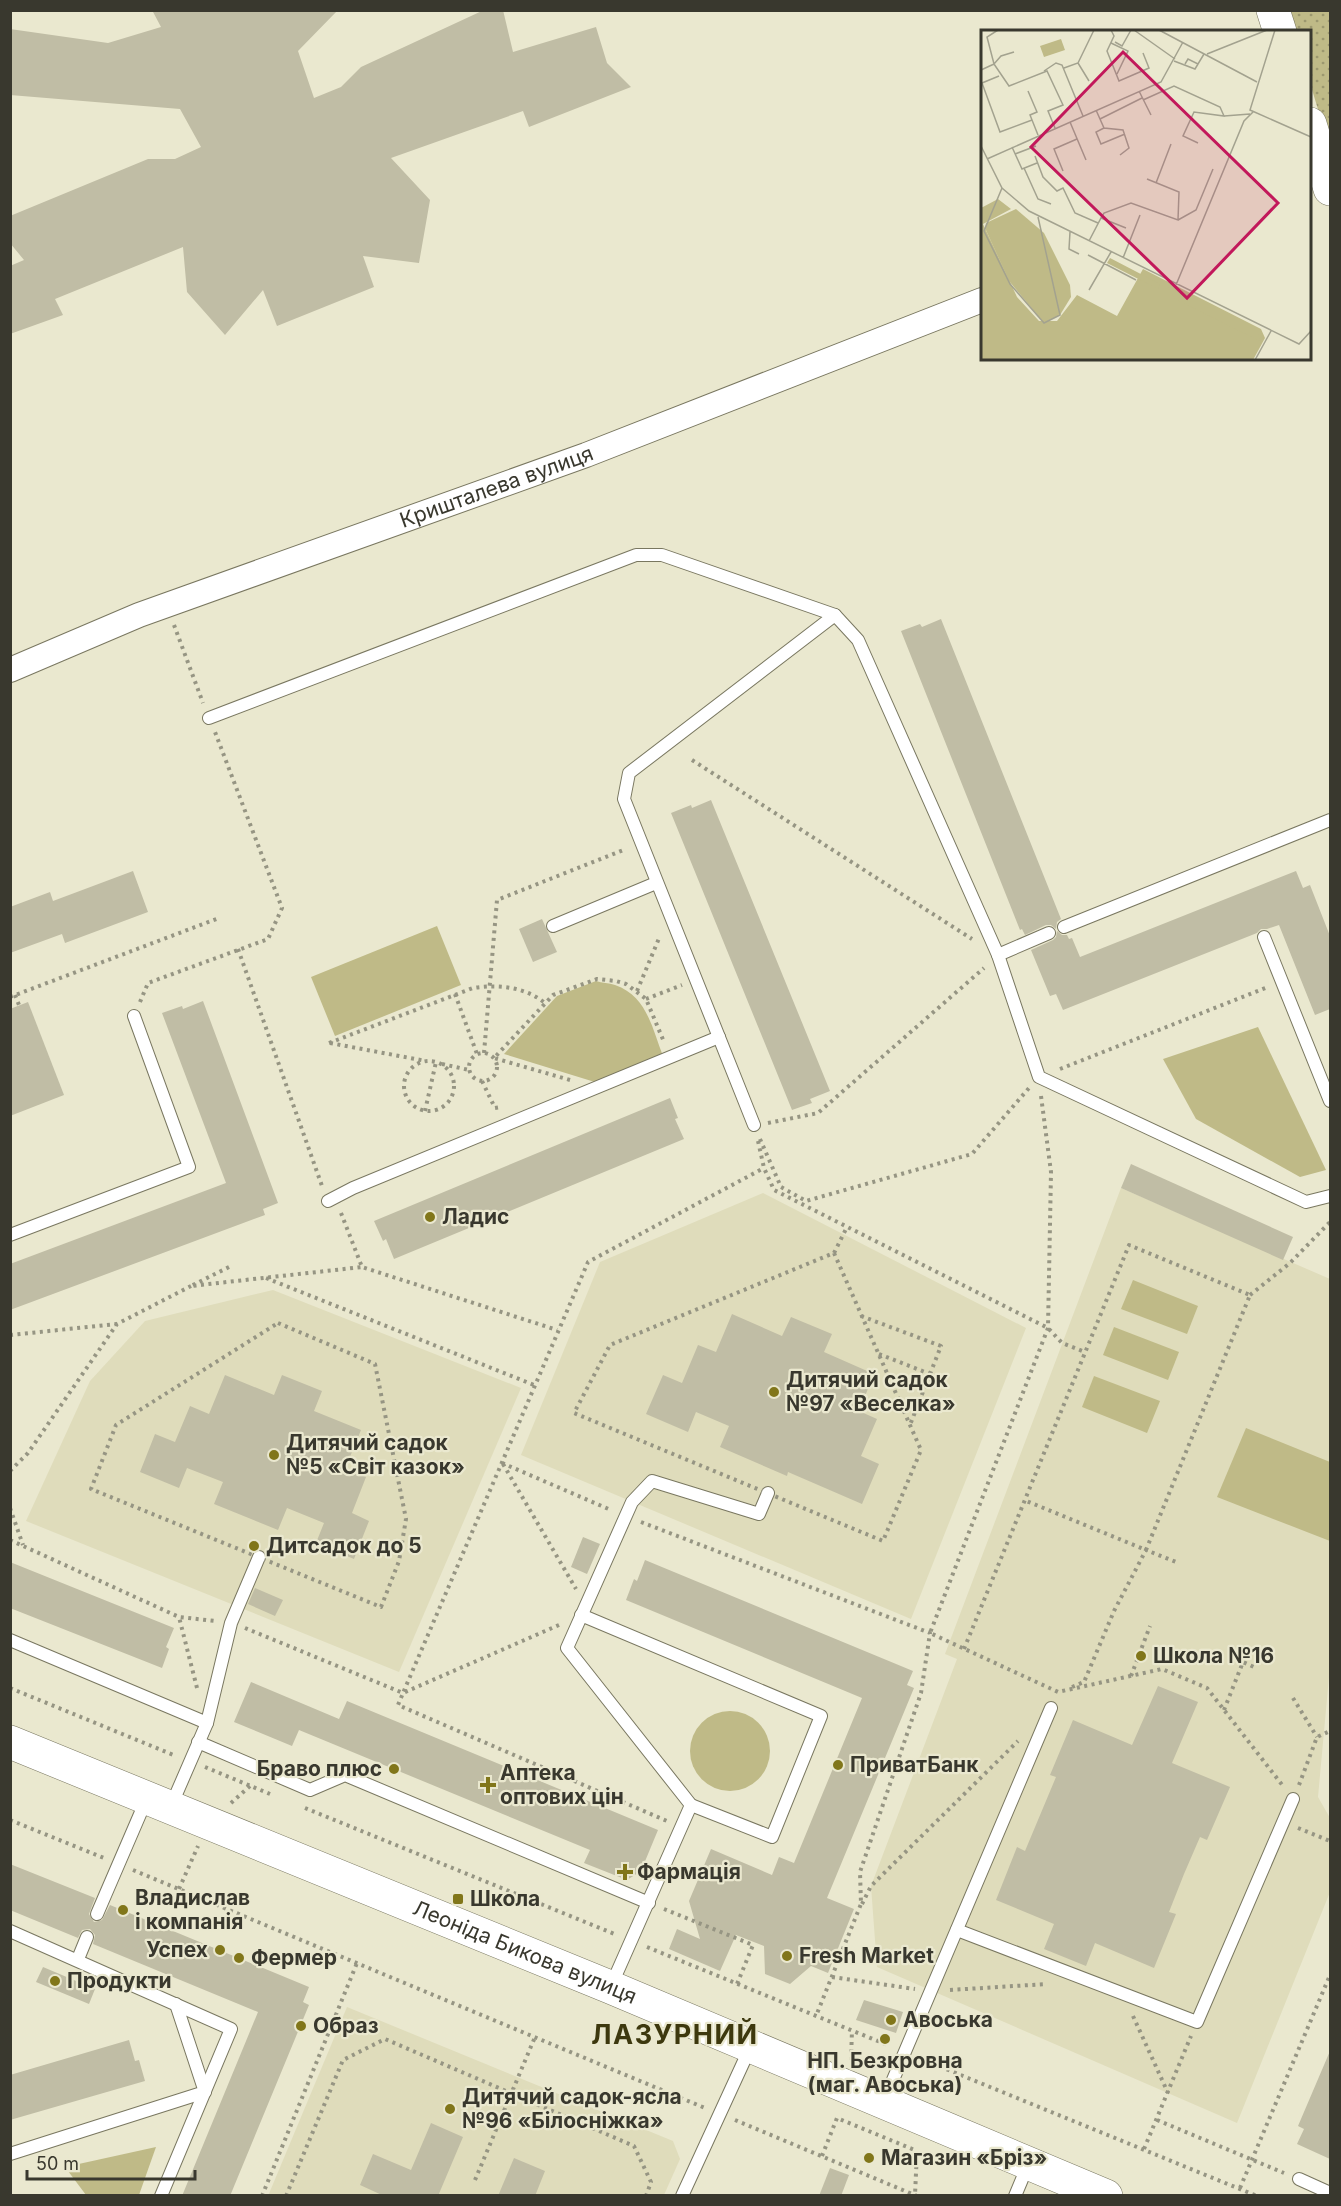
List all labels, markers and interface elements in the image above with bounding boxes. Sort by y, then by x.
inset map [981,30,1311,360]
street label: Кришталева вулиця [396,440,597,533]
place label: Ладис [442,1204,509,1229]
marker: Ладис [423,1210,437,1224]
place label: Дитячий садок №97 «Веселка» [786,1367,956,1416]
marker: Дитячий садок №97 «Веселка» [767,1385,781,1399]
place label: Дитячий садок №5 «Світ казок» [286,1430,465,1479]
marker: Дитячий садок №5 «Світ казок» [267,1448,281,1462]
place label: Дитсадок до 5 [266,1533,422,1558]
marker: Дитсадок до 5 [247,1539,261,1553]
place label: Школа №16 [1153,1643,1274,1668]
marker: Школа №16 [1134,1649,1148,1663]
place label: ПриватБанк [850,1752,979,1777]
place label: Браво плюс [257,1756,382,1781]
marker: ПриватБанк [831,1758,845,1772]
place label: Аптека оптових цін [500,1760,624,1809]
marker: Браво плюс [387,1762,401,1776]
marker: Аптека оптових цін [481,1778,495,1792]
place label: Фармація [637,1859,741,1884]
marker: Фармація [618,1865,632,1879]
place label: Владислав і компанія [135,1885,250,1934]
place label: Школа [470,1886,540,1911]
marker: Школа [451,1892,465,1906]
street label: Леоніда Бикова вулиця [409,1895,641,2009]
marker: Владислав і компанія [116,1903,130,1917]
place label: Успех [146,1937,208,1962]
marker: Успех [213,1943,227,1957]
place label: Fresh Market [799,1943,934,1968]
place label: Фермер [251,1945,337,1970]
marker: Fresh Market [780,1949,794,1963]
marker: Фермер [232,1951,246,1965]
place label: Продукти [67,1968,172,1993]
marker: Продукти [48,1974,62,1988]
place label: Авоська [903,2007,993,2032]
place label: Образ [313,2013,379,2038]
marker: Авоська [884,2013,898,2027]
district label: ЛАЗУРНИЙ [591,2018,759,2051]
marker: Образ [294,2019,308,2033]
marker: НП. Безкровна (маг. Авоська) [878,2032,892,2046]
place label: НП. Безкровна (маг. Авоська) [807,2048,963,2097]
place label: Дитячий садок-ясла №96 «Білосніжка» [462,2084,682,2133]
marker: Дитячий садок-ясла №96 «Білосніжка» [443,2102,457,2116]
scale bar [27,2143,195,2181]
place label: Магазин «Бріз» [881,2145,1047,2170]
marker: Магазин «Бріз» [862,2151,876,2165]
text: 50 m [36,2153,79,2174]

